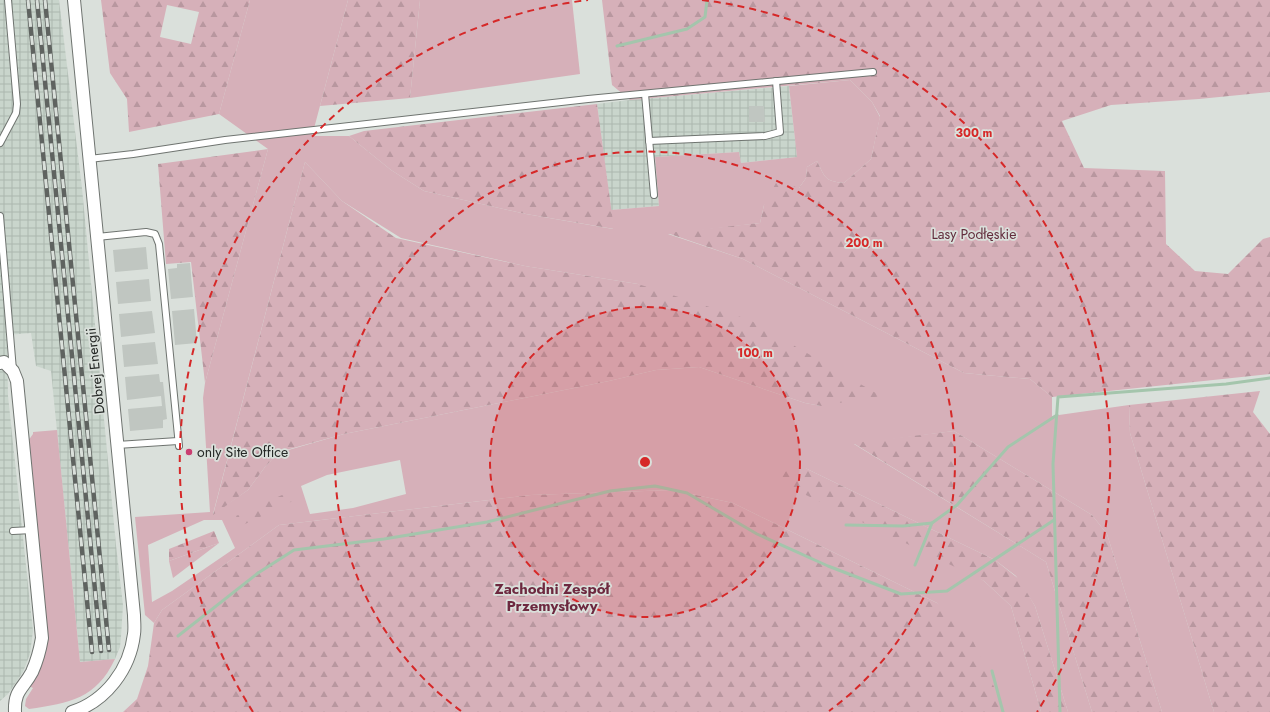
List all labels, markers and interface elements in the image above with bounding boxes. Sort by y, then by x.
text: 300 m [956,124,993,142]
park label: Lasy Podłęskie [932,224,1016,244]
text: 200 m [845,234,883,252]
street label: Dobrej Energii [81,327,109,415]
text: 100 m [737,344,773,362]
place label: only Site Office [197,442,288,462]
marker: only Site Office [184,447,194,457]
centre of rings [638,455,652,469]
district label: Zachodni Zespół Przemysłowy [494,578,611,617]

